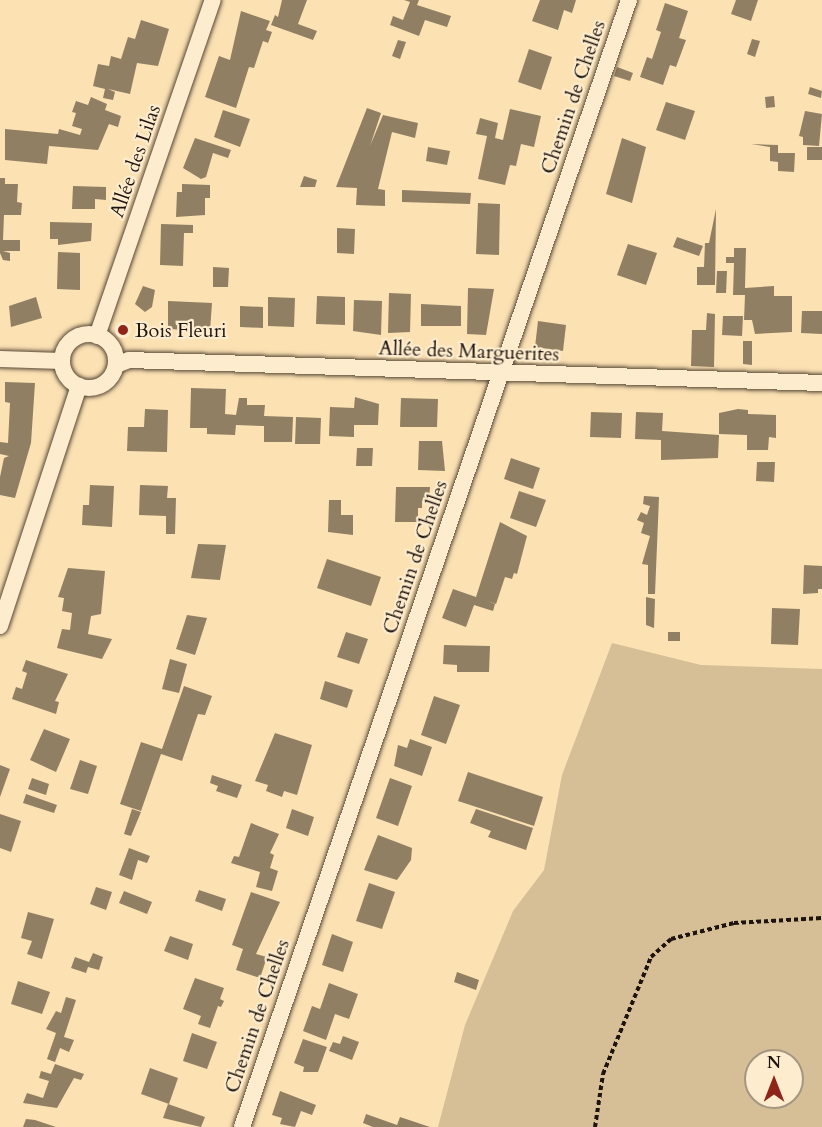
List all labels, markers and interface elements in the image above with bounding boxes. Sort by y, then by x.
street label: Chemin de Chelles [535,17,611,177]
street label: Allée des Lilas [104,101,166,221]
place label: Bois Fleuri [135,318,227,342]
marker: Bois Fleuri [116,323,130,337]
street label: Allée des Marguerites [378,336,560,366]
street label: Chemin de Chelles [377,477,453,637]
street label: Chemin de Chelles [219,936,295,1096]
north arrow [744,1049,804,1109]
text: N [767,1052,781,1074]

